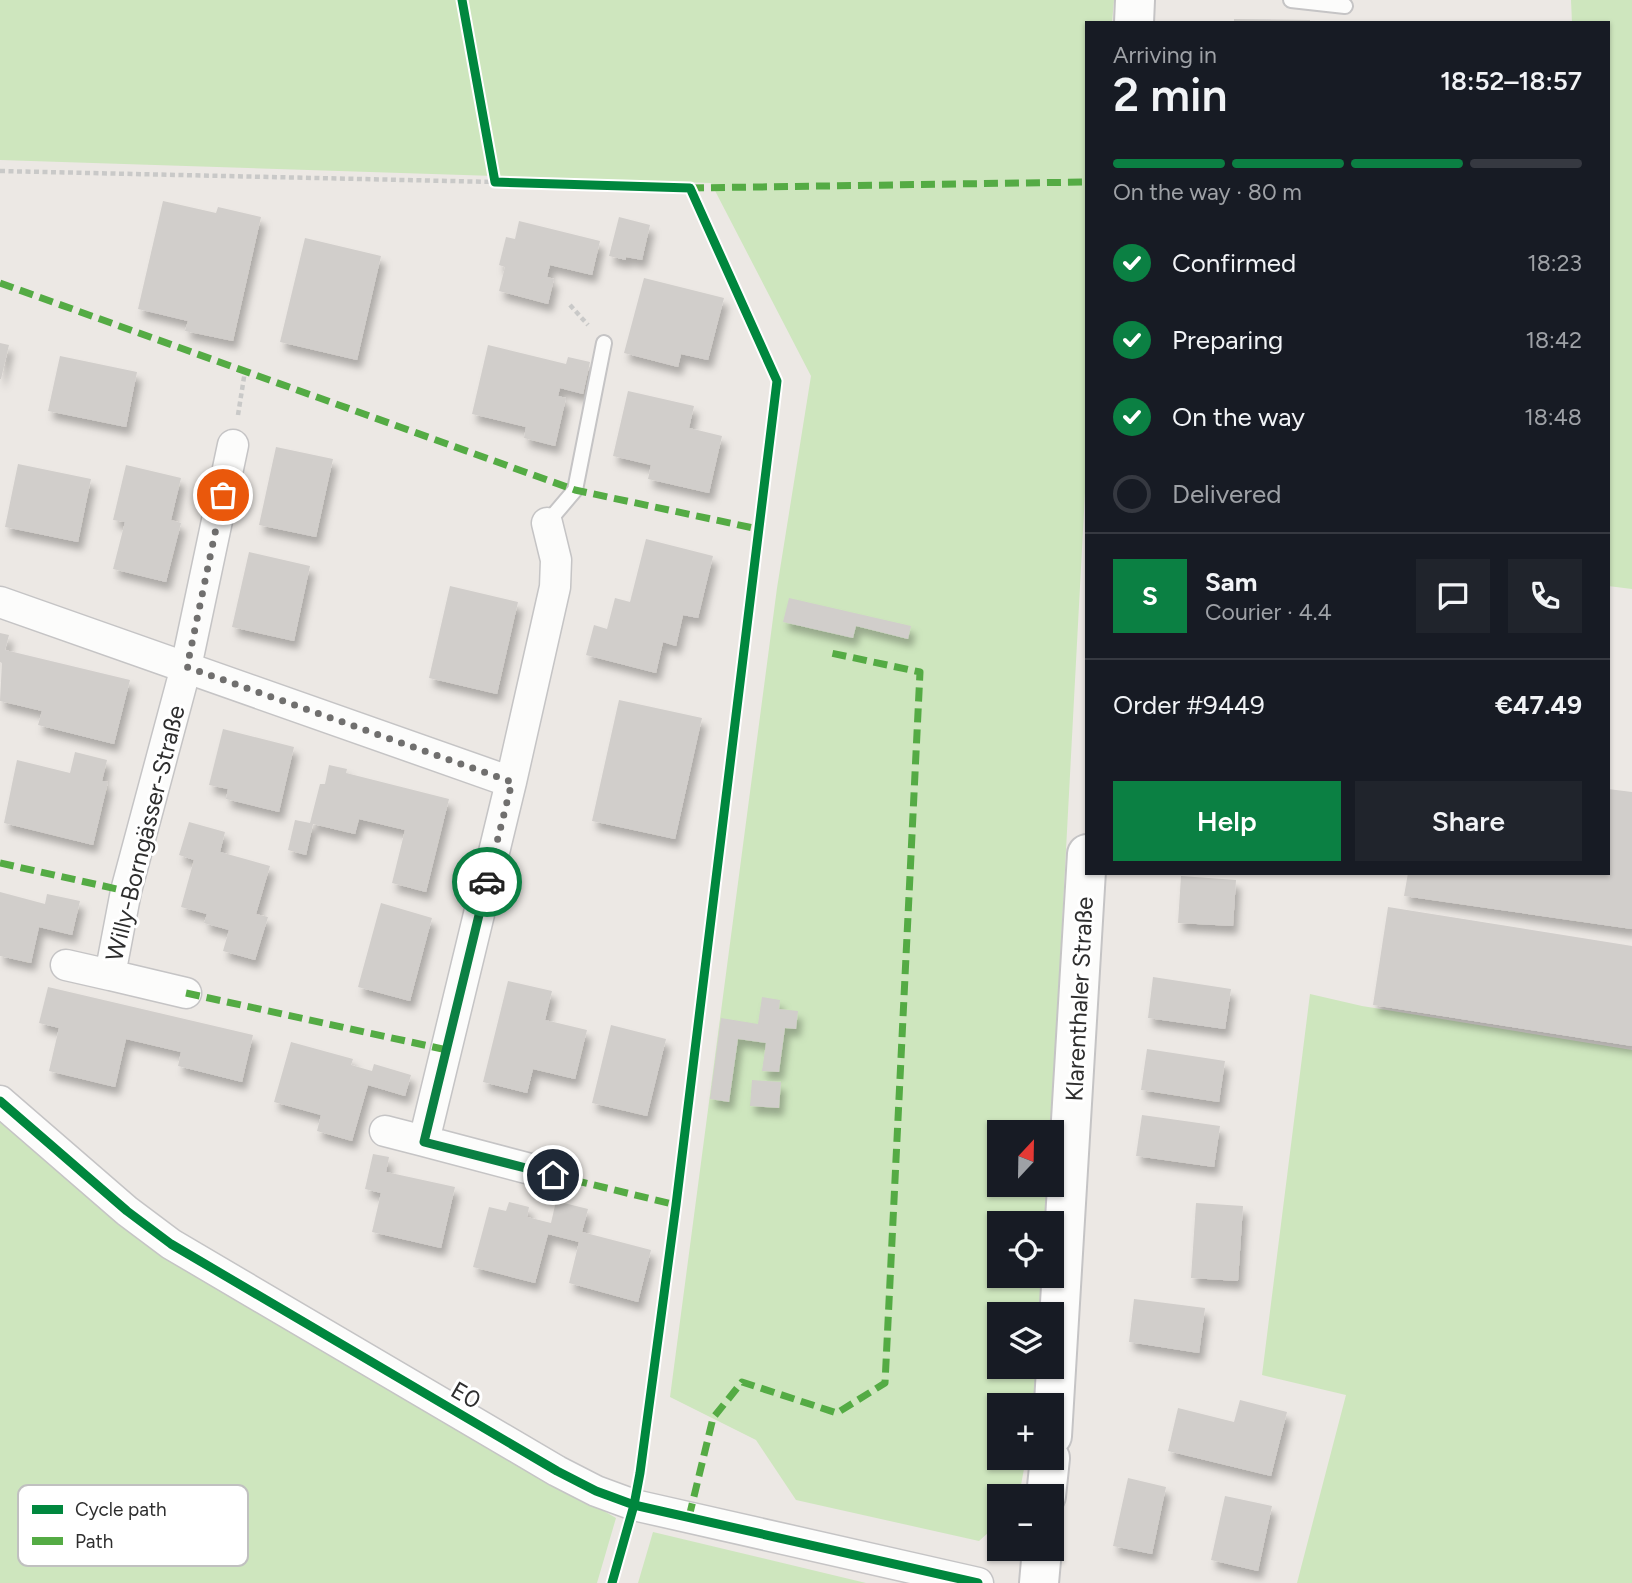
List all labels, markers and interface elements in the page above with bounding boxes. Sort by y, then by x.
text: Arriving in [1113,41,1217,69]
text: 18:52–18:57 [1440,65,1582,97]
text: 2 min [1113,67,1228,123]
text: On the way · 80 m [1113,178,1302,206]
icon: check [1113,244,1151,282]
text: Confirmed [1172,247,1296,279]
text: 18:23 [1527,249,1582,277]
icon: check [1113,321,1151,359]
text: Preparing [1172,324,1283,356]
text: 18:42 [1525,326,1582,354]
icon: check [1113,398,1151,436]
text: On the way [1172,401,1305,433]
text: 18:48 [1524,403,1582,431]
pin [193,465,253,525]
icon: bag [204,476,242,514]
text: Delivered [1172,478,1281,510]
button: chat [1416,559,1490,633]
button: phone [1508,559,1582,633]
text: Sam [1205,566,1257,598]
text: S [1142,580,1158,612]
text: Courier · 4.4 [1205,598,1332,626]
text: Order #9449 [1113,689,1265,721]
text: €47.49 [1495,689,1582,721]
street label: Willy-Borngässer-Straße [99,702,191,964]
button: Help [1113,781,1341,861]
button: Share [1355,781,1582,861]
courier [452,847,522,917]
icon: car [468,863,506,901]
street label: Klarenthaler Straße [1059,896,1099,1102]
north arrow [987,1120,1064,1197]
map controls [987,1120,1064,1561]
pin [523,1145,583,1205]
icon: home [534,1156,572,1194]
button: locate [987,1211,1064,1288]
button: layers [987,1302,1064,1379]
street label: E0 [446,1375,486,1415]
button: + [987,1393,1064,1470]
button: − [987,1484,1064,1561]
legend [18,1485,248,1566]
text: Cycle path [75,1498,167,1521]
text: Path [75,1530,113,1553]

